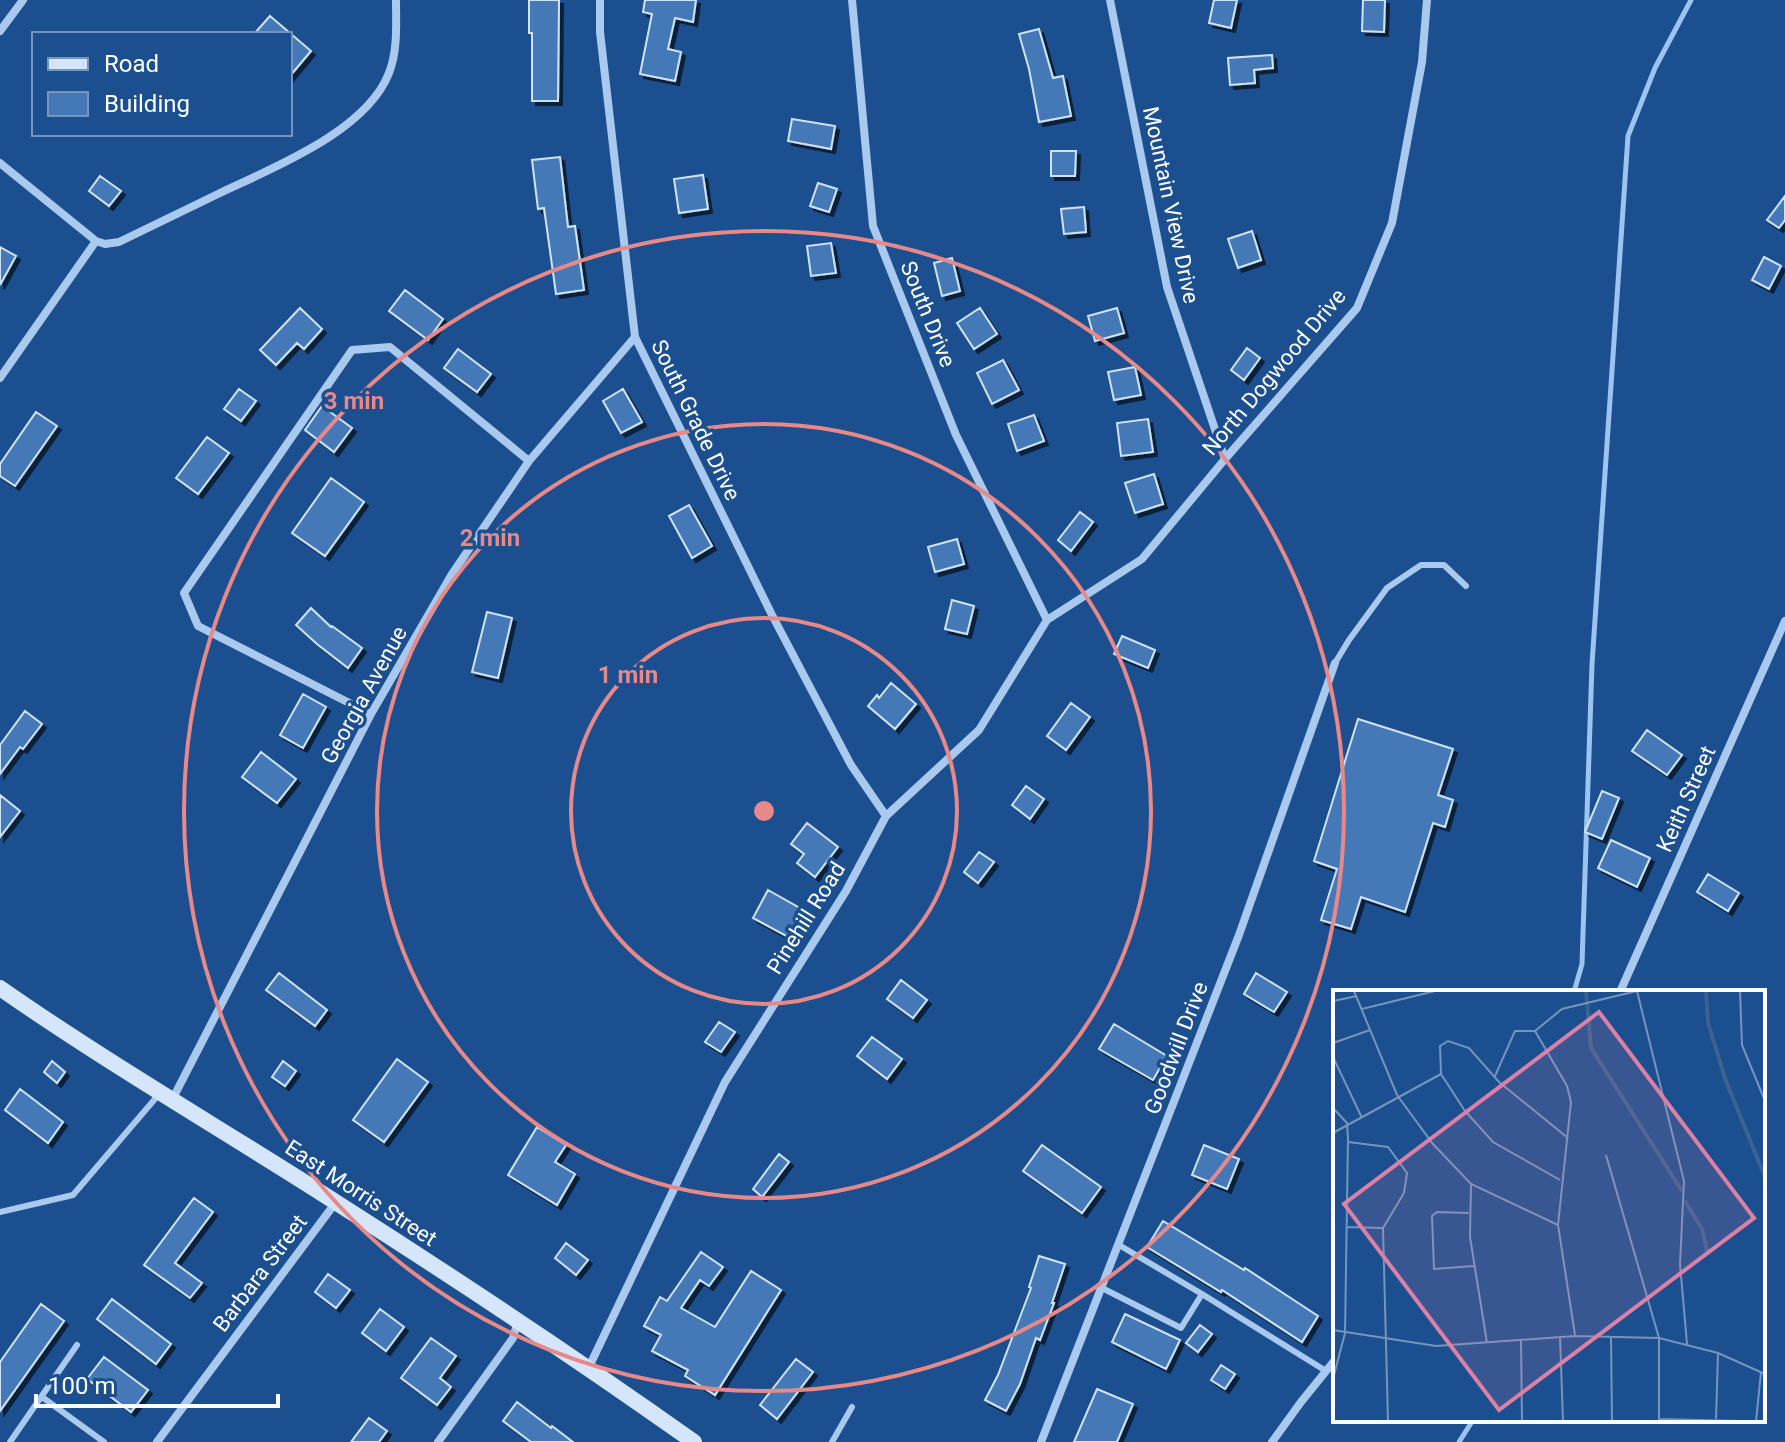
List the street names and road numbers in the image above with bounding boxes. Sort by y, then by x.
street label: Mountain View Drive [1138,104,1204,306]
street label: South Drive [895,257,961,371]
street label: North Dogwood Drive [1197,284,1351,460]
street label: South Grade Drive [646,336,746,504]
street label: Georgia Avenue [316,622,412,768]
street label: Keith Street [1652,742,1720,856]
street label: Pinehill Road [762,857,850,979]
street label: Goodwill Drive [1139,978,1213,1118]
street label: East Morris Street [281,1135,441,1251]
street label: Barbara Street [208,1210,312,1336]

